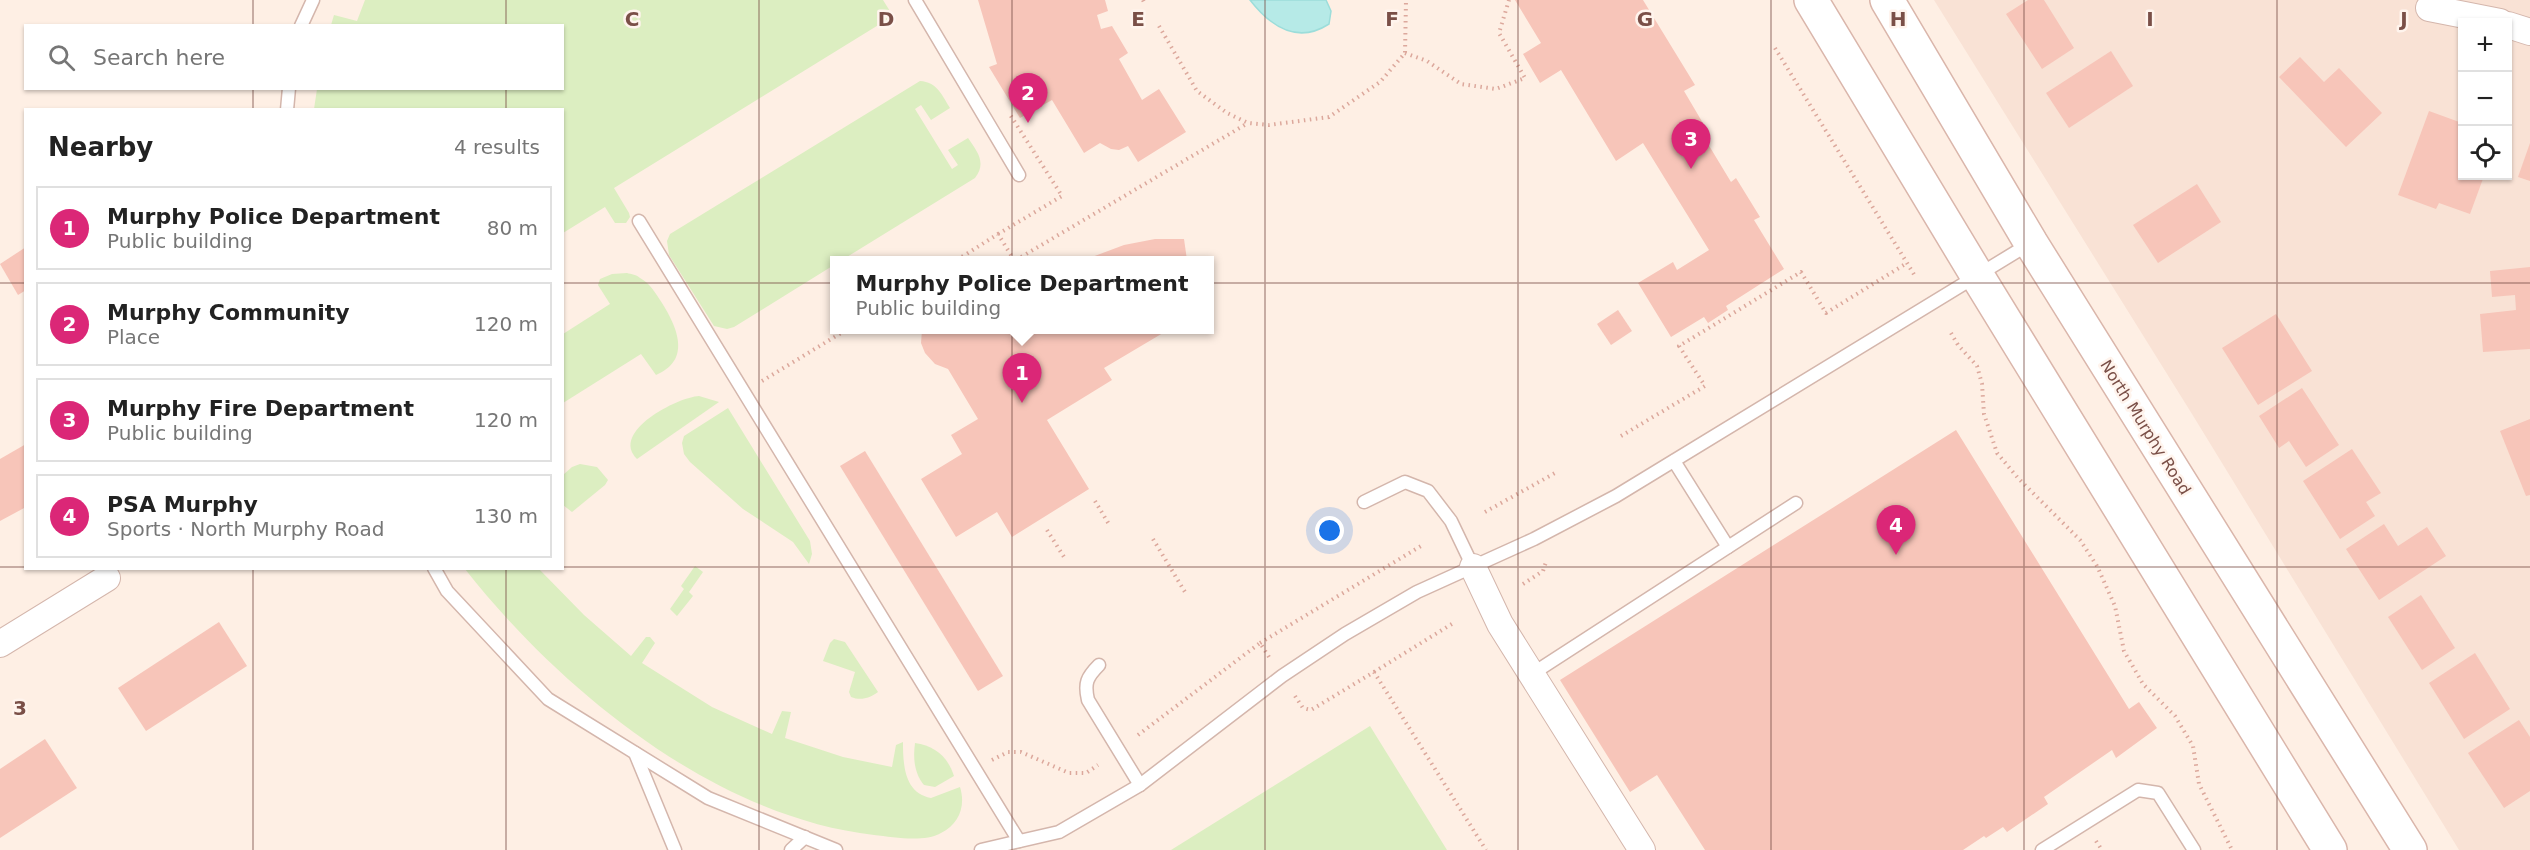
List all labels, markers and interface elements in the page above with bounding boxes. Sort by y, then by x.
text: C [625,7,639,31]
text: D [878,7,894,31]
text: E [1131,7,1145,31]
text: F [1385,7,1399,31]
text: G [1637,7,1653,31]
text: H [1890,7,1906,31]
text: I [2146,7,2154,31]
text: J [2398,7,2408,31]
map controls [2458,18,2512,180]
button: + [2458,18,2512,72]
search box [24,24,564,90]
icon: search [45,41,78,74]
text: Search here [93,45,225,70]
button: − [2458,72,2512,126]
pin: 2 [1008,74,1048,123]
pin: 3 [1672,120,1710,169]
button: locate [2458,126,2512,180]
text: Nearby [48,132,153,162]
text: 4 results [454,135,540,159]
text: Murphy Police Department [107,204,440,229]
text: 1 [63,216,76,240]
text: 80 m [487,216,538,240]
text: Public building [107,229,253,253]
popup [830,256,1214,334]
text: Murphy Police Department [856,271,1188,296]
text: Public building [856,296,1001,320]
text: Murphy Community [107,300,350,325]
text: 2 [63,312,76,336]
text: 120 m [474,312,538,336]
text: Place [107,325,160,349]
pin: 1 [1002,354,1042,403]
street label: North Murphy Road [2096,356,2195,498]
text: Murphy Fire Department [107,396,414,421]
text: 3 [63,408,76,432]
text: 120 m [474,408,538,432]
text: Public building [107,421,253,445]
text: PSA Murphy [107,492,258,517]
text: 4 [63,504,76,528]
text: 130 m [474,504,538,528]
pin: 4 [1876,506,1916,555]
your location [1315,516,1344,545]
text: Sports · North Murphy Road [107,517,384,541]
text: 3 [13,696,27,720]

